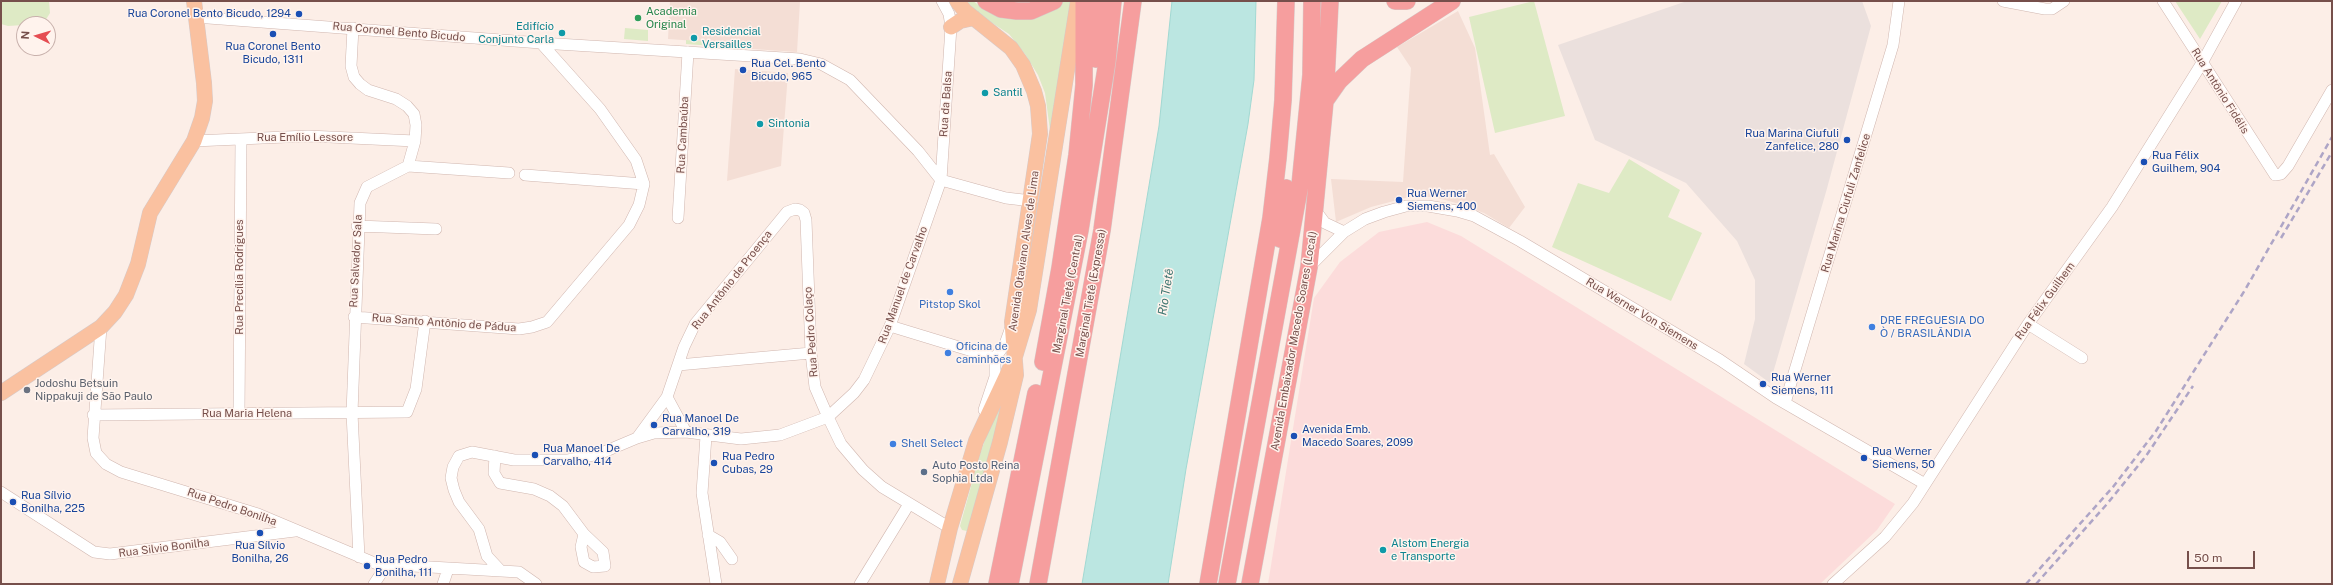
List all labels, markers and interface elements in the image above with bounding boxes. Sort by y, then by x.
place label: Academia Original [646,5,697,31]
place label: Rua Coronel Bento Bicudo, 1294 [128,7,291,21]
marker: Rua Coronel Bento Bicudo, 1294 [294,9,304,19]
marker: Academia Original [633,13,643,23]
north arrow [16,16,56,56]
street label: Rua Coronel Bento Bicudo [332,20,466,44]
place label: Edifício Conjunto Carla [478,20,554,46]
place label: Residencial Versailles [702,25,761,51]
marker: Edifício Conjunto Carla [557,28,567,38]
marker: Rua Coronel Bento Bicudo, 1311 [268,29,278,39]
text: N [19,30,31,40]
marker: Residencial Versailles [689,33,699,43]
place label: Rua Coronel Bento Bicudo, 1311 [225,40,321,66]
street label: Rua Antônio Fidélis [2188,46,2252,136]
place label: Rua Cel. Bento Bicudo, 965 [751,57,826,83]
marker: Rua Cel. Bento Bicudo, 965 [738,65,748,75]
street label: Rua da Balsa [937,71,955,137]
place label: Santil [993,86,1023,100]
marker: Santil [980,88,990,98]
street label: Rua Cambaúba [674,96,692,174]
place label: Sintonia [768,117,810,131]
marker: Sintonia [755,119,765,129]
place label: Rua Marina Ciufuli Zanfelice, 280 [1745,127,1839,153]
street label: Rua Emílio Lessore [257,131,353,145]
street label: Rua Marina Ciufuli Zanfelice [1819,132,1873,274]
marker: Rua Marina Ciufuli Zanfelice, 280 [1842,135,1852,145]
place label: Rua Félix Guilhem, 904 [2152,149,2220,175]
marker: Rua Félix Guilhem, 904 [2139,157,2149,167]
street label: Avenida Otaviano Alves de Lima [1006,170,1042,332]
place label: Rua Werner Siemens, 400 [1407,187,1477,213]
marker: Rua Werner Siemens, 400 [1394,195,1404,205]
street label: Rua Salvador Sala [347,214,365,308]
street label: Rua Precília Rodrigues [233,219,247,335]
street label: Rua Manuel de Carvalho [876,224,930,346]
street label: Rua Antônio de Proença [689,228,775,332]
street label: Marginal Tietê (Expressa) [1073,228,1109,358]
street label: Avenida Embaixador Macedo Soares (Local) [1268,230,1320,452]
street label: Marginal Tietê (Central) [1050,234,1086,354]
street label: Rua Félix Guilhem [2012,260,2078,342]
water label: Rio Tietê [1155,268,1177,316]
street label: Rua Werner Von Siemens [1583,275,1701,353]
street label: Rua Pedro Colaço [801,286,821,378]
marker: Pitstop Skol [945,287,955,297]
place label: Pitstop Skol [919,298,981,312]
street label: Rua Santo Antônio de Pádua [371,311,517,335]
place label: DRE FREGUESIA DO Ò / BRASILÂNDIA [1880,314,1985,340]
marker: DRE FREGUESIA DO Ò / BRASILÂNDIA [1867,322,1877,332]
place label: Oficina de caminhões [956,340,1011,366]
marker: Oficina de caminhões [943,348,953,358]
place label: Rua Werner Siemens, 111 [1771,371,1834,397]
place label: Jodoshu Betsuin Nippakuji de São Paulo [35,377,152,403]
marker: Rua Werner Siemens, 111 [1758,379,1768,389]
marker: Jodoshu Betsuin Nippakuji de São Paulo [22,385,32,395]
street label: Rua Maria Helena [202,407,292,421]
place label: Rua Manoel De Carvalho, 319 [662,412,739,438]
marker: Rua Manoel De Carvalho, 319 [649,420,659,430]
place label: Avenida Emb. Macedo Soares, 2099 [1302,423,1413,449]
marker: Avenida Emb. Macedo Soares, 2099 [1289,431,1299,441]
place label: Shell Select [901,437,963,451]
marker: Shell Select [888,439,898,449]
place label: Rua Manoel De Carvalho, 414 [543,442,620,468]
place label: Rua Werner Siemens, 50 [1872,445,1935,471]
marker: Rua Manoel De Carvalho, 414 [530,450,540,460]
place label: Rua Pedro Cubas, 29 [722,450,775,476]
marker: Rua Werner Siemens, 50 [1859,453,1869,463]
marker: Rua Pedro Cubas, 29 [709,458,719,468]
place label: Auto Posto Reina Sophia Ltda [932,459,1019,485]
marker: Auto Posto Reina Sophia Ltda [919,467,929,477]
street label: Rua Pedro Bonilha [185,485,279,529]
place label: Rua Sílvio Bonilha, 225 [21,489,85,515]
marker: Rua Sílvio Bonilha, 225 [8,497,18,507]
marker: Rua Sílvio Bonilha, 26 [255,528,265,538]
street label: Rua Silvio Bonilha [118,536,210,560]
place label: Alstom Energia e Transporte [1391,537,1469,563]
place label: Rua Sílvio Bonilha, 26 [231,539,289,565]
scale bar [2189,543,2257,569]
marker: Alstom Energia e Transporte [1378,545,1388,555]
text: 50 m [2194,551,2222,565]
place label: Rua Pedro Bonilha, 111 [375,553,432,579]
marker: Rua Pedro Bonilha, 111 [362,561,372,571]

